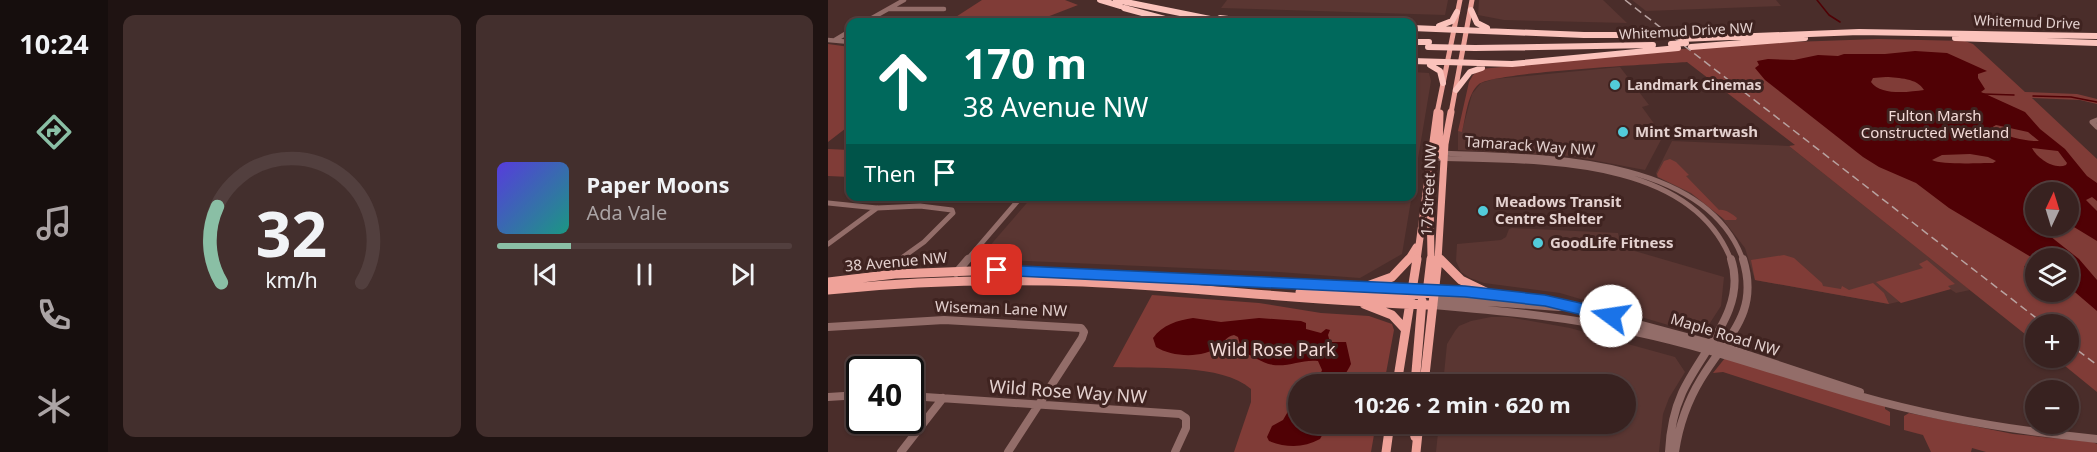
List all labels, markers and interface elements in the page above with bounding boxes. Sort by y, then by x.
street label: Whitemud Drive [1973,10,2081,33]
street label: Whitemud Drive NW [1618,18,1753,43]
text: 10:24 [19,25,89,62]
text: 170 m [963,34,1087,91]
icon: ahead [864,42,942,120]
place label: Landmark Cinemas [1627,75,1761,94]
marker: Landmark Cinemas [1608,78,1622,92]
text: 38 Avenue NW [963,88,1148,125]
park label: Fulton Marsh Constructed Wetland [1861,105,2009,142]
icon: directions [33,111,75,153]
place label: Mint Smartwash [1635,121,1758,141]
marker: Mint Smartwash [1616,125,1630,139]
street label: Tamarack Way NW [1464,130,1596,160]
street label: 17 Street NW [1416,143,1440,237]
icon: arrive [928,156,961,189]
text: Then [864,158,916,188]
text: Paper Moons [587,169,730,199]
north arrow [2025,182,2079,236]
map controls [2025,182,2079,434]
text: 32 [256,190,327,275]
place label: Meadows Transit Centre Shelter [1495,191,1622,228]
text: Ada Vale [587,199,667,226]
icon: music [33,202,75,244]
marker: Meadows Transit Centre Shelter [1476,204,1490,218]
place label: GoodLife Fitness [1550,232,1674,252]
marker: GoodLife Fitness [1531,236,1545,250]
pin [971,244,1022,295]
street label: 38 Avenue NW [844,247,948,275]
button: layers [2025,248,2079,302]
icon: arrive [980,253,1013,286]
icon: previous [529,258,562,291]
icon: pause [628,258,661,291]
icon: next [726,258,759,291]
text: km/h [265,265,318,294]
position arrow [1579,284,1643,348]
icon: phone [33,294,75,336]
street label: Wiseman Lane NW [935,296,1068,320]
street label: Maple Road NW [1668,308,1782,360]
button: + [2025,314,2079,368]
park label: Wild Rose Park [1210,337,1336,361]
speed limit sign: 40 [846,356,924,434]
street label: Wild Rose Way NW [988,374,1148,409]
button: − [2025,380,2079,434]
icon: climate [33,385,75,427]
text: 10:26 · 2 min · 620 m [1353,389,1571,419]

